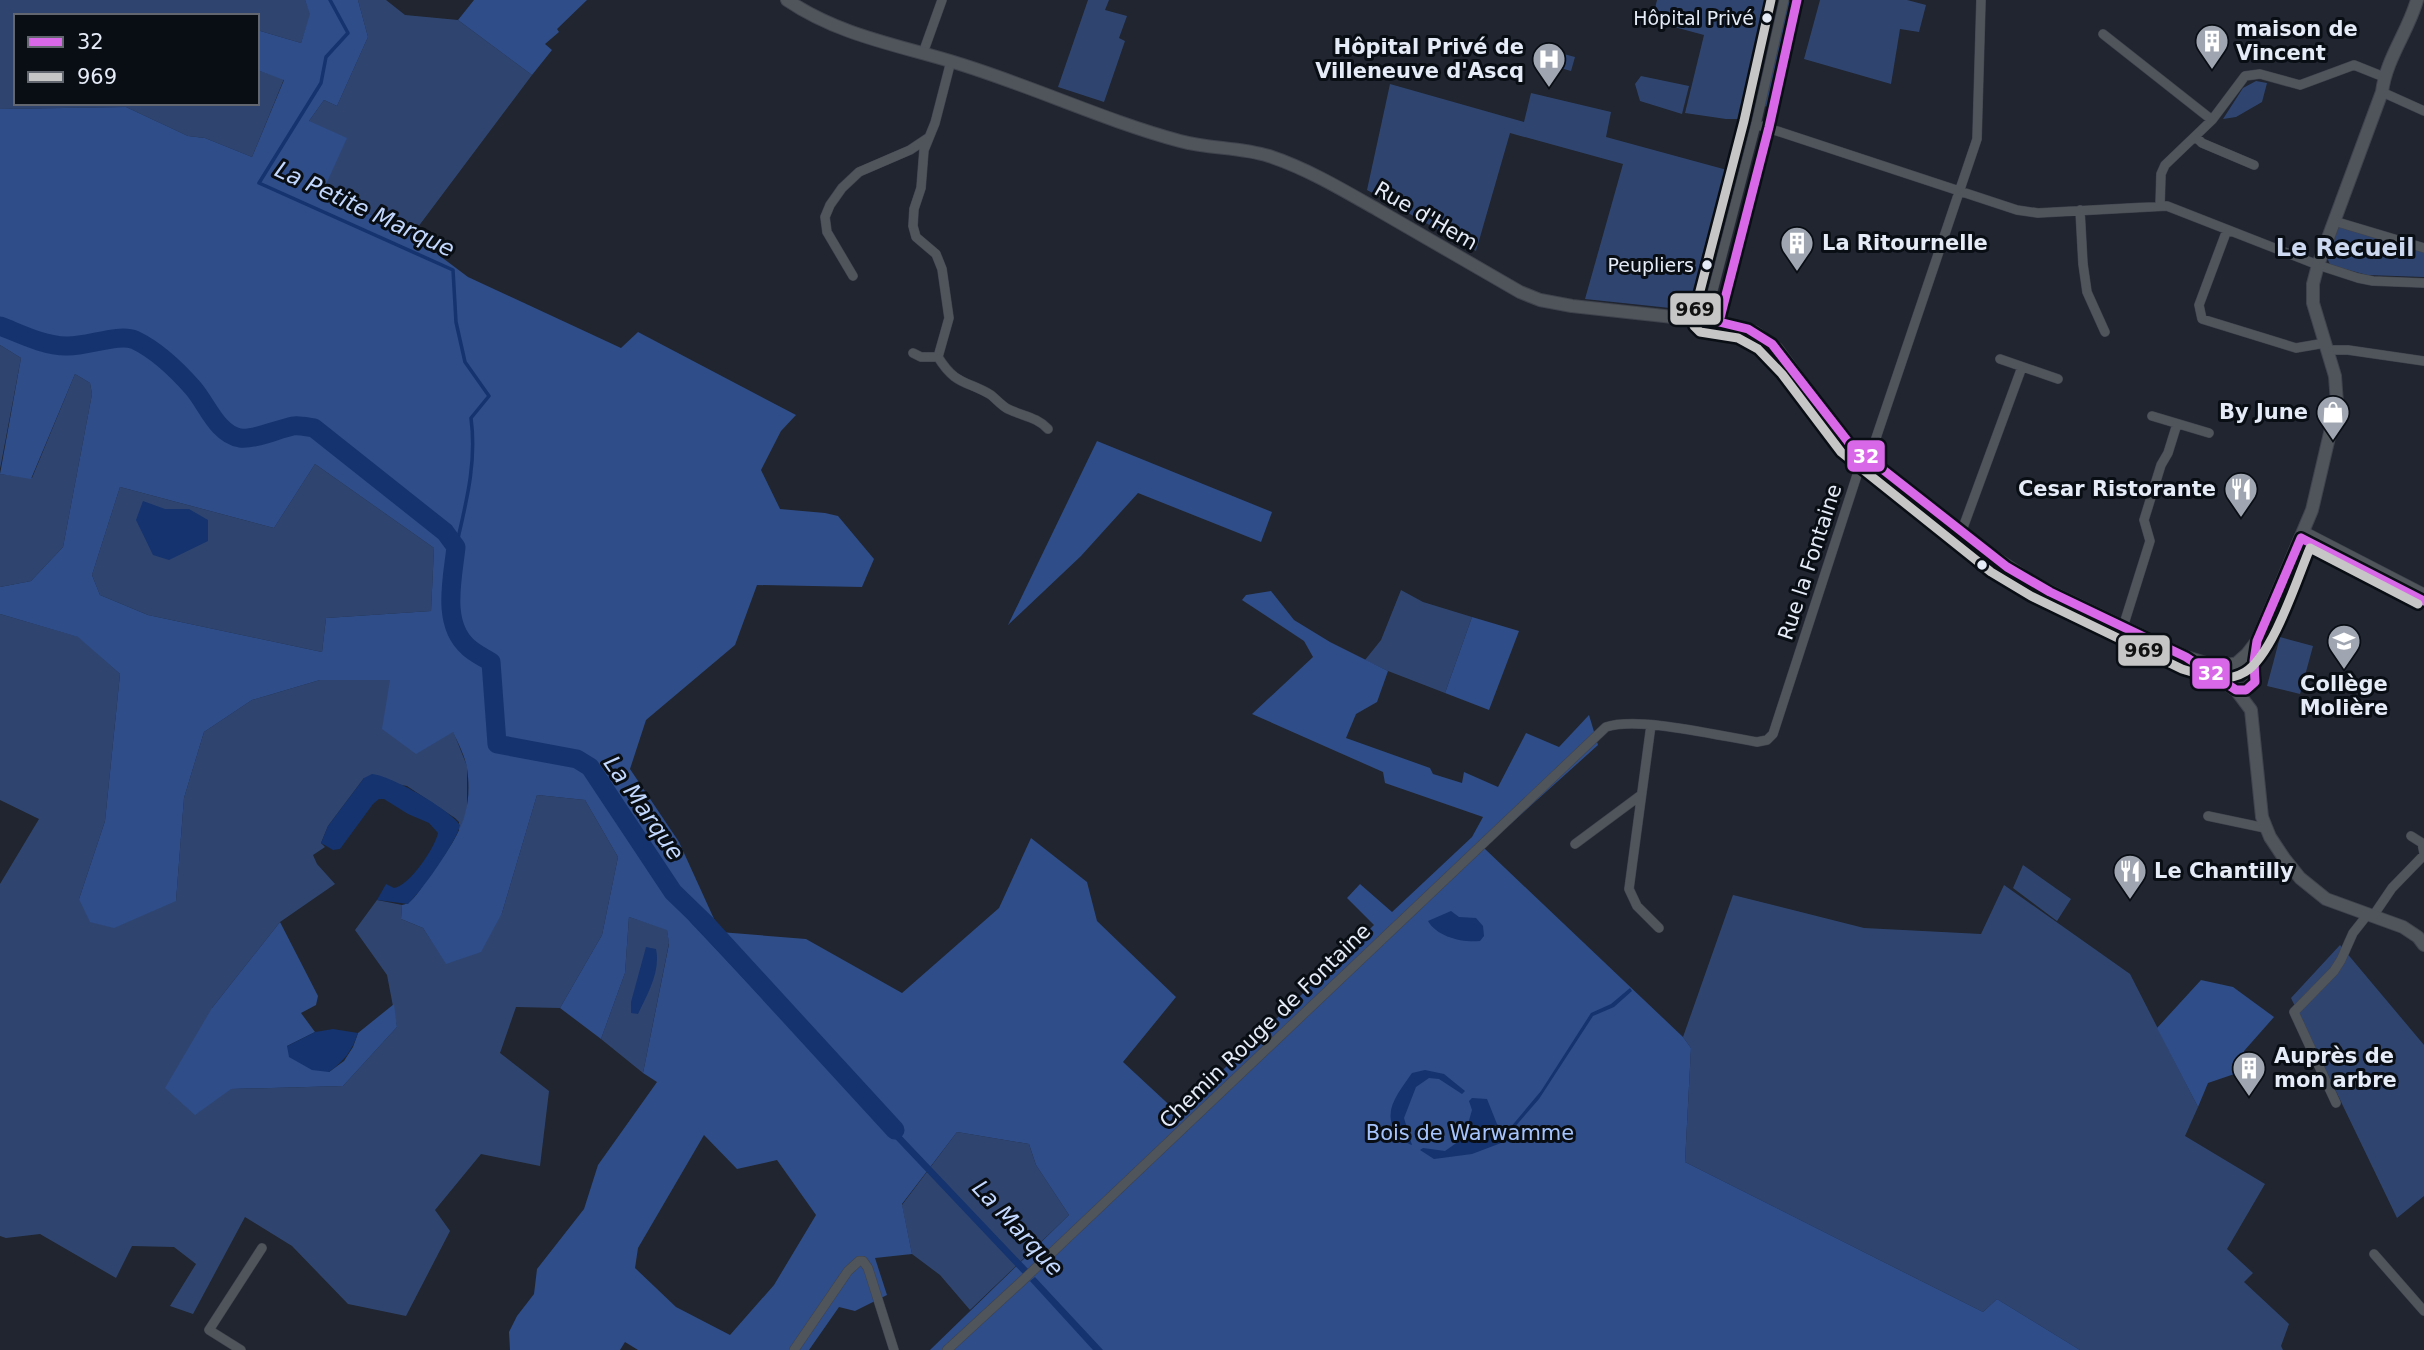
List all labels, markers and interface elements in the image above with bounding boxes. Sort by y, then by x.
place label: Hôpital Privé [1633,7,1754,29]
marker: Hôpital Privé [1760,11,1774,25]
legend [14,14,259,105]
place label: maison de Vincent [2236,17,2358,65]
building icon: maison de Vincent [2193,22,2231,71]
text: 32 [77,30,104,54]
place label: Hôpital Privé de Villeneuve d'Ascq [1315,35,1524,83]
hospital icon: Hôpital Privé de Villeneuve d'Ascq [1530,40,1568,89]
text: 969 [77,65,117,89]
water label: La Petite Marque [271,156,459,262]
street label: Rue d'Hem [1370,177,1482,255]
building icon: La Ritournelle [1778,224,1816,273]
place label: La Ritournelle [1822,231,1988,255]
district label: Le Recueil [2276,234,2414,262]
place label: Peupliers [1607,254,1694,276]
marker: Peupliers [1700,258,1714,272]
line badge: 969 [1669,292,1722,326]
text: 969 [1675,298,1715,320]
shop icon: By June [2314,393,2352,442]
place label: By June [2219,400,2308,424]
line badge: 32 [1846,439,1886,473]
text: 32 [1853,445,1879,467]
restaurant icon: Cesar Ristorante [2222,470,2260,519]
place label: Cesar Ristorante [2018,477,2216,501]
street label: Rue la Fontaine [1773,481,1847,643]
unlabelled marker [1975,558,1989,572]
school or university icon: Collège Molière [2325,622,2363,671]
line badge: 969 [2117,634,2171,667]
text: 969 [2124,639,2164,661]
line badge: 32 [2191,657,2231,690]
text: 32 [2198,662,2224,684]
place label: Collège Molière [2300,672,2388,720]
water label: La Marque [599,751,689,865]
restaurant icon: Le Chantilly [2111,852,2149,901]
place label: Le Chantilly [2154,859,2294,883]
street label: Chemin Rouge de Fontaine [1155,919,1375,1133]
place label: Auprès de mon arbre [2274,1044,2397,1092]
building icon: Auprès de mon arbre [2230,1049,2268,1098]
park label: Bois de Warwamme [1366,1121,1574,1145]
water label: La Marque [967,1175,1069,1281]

